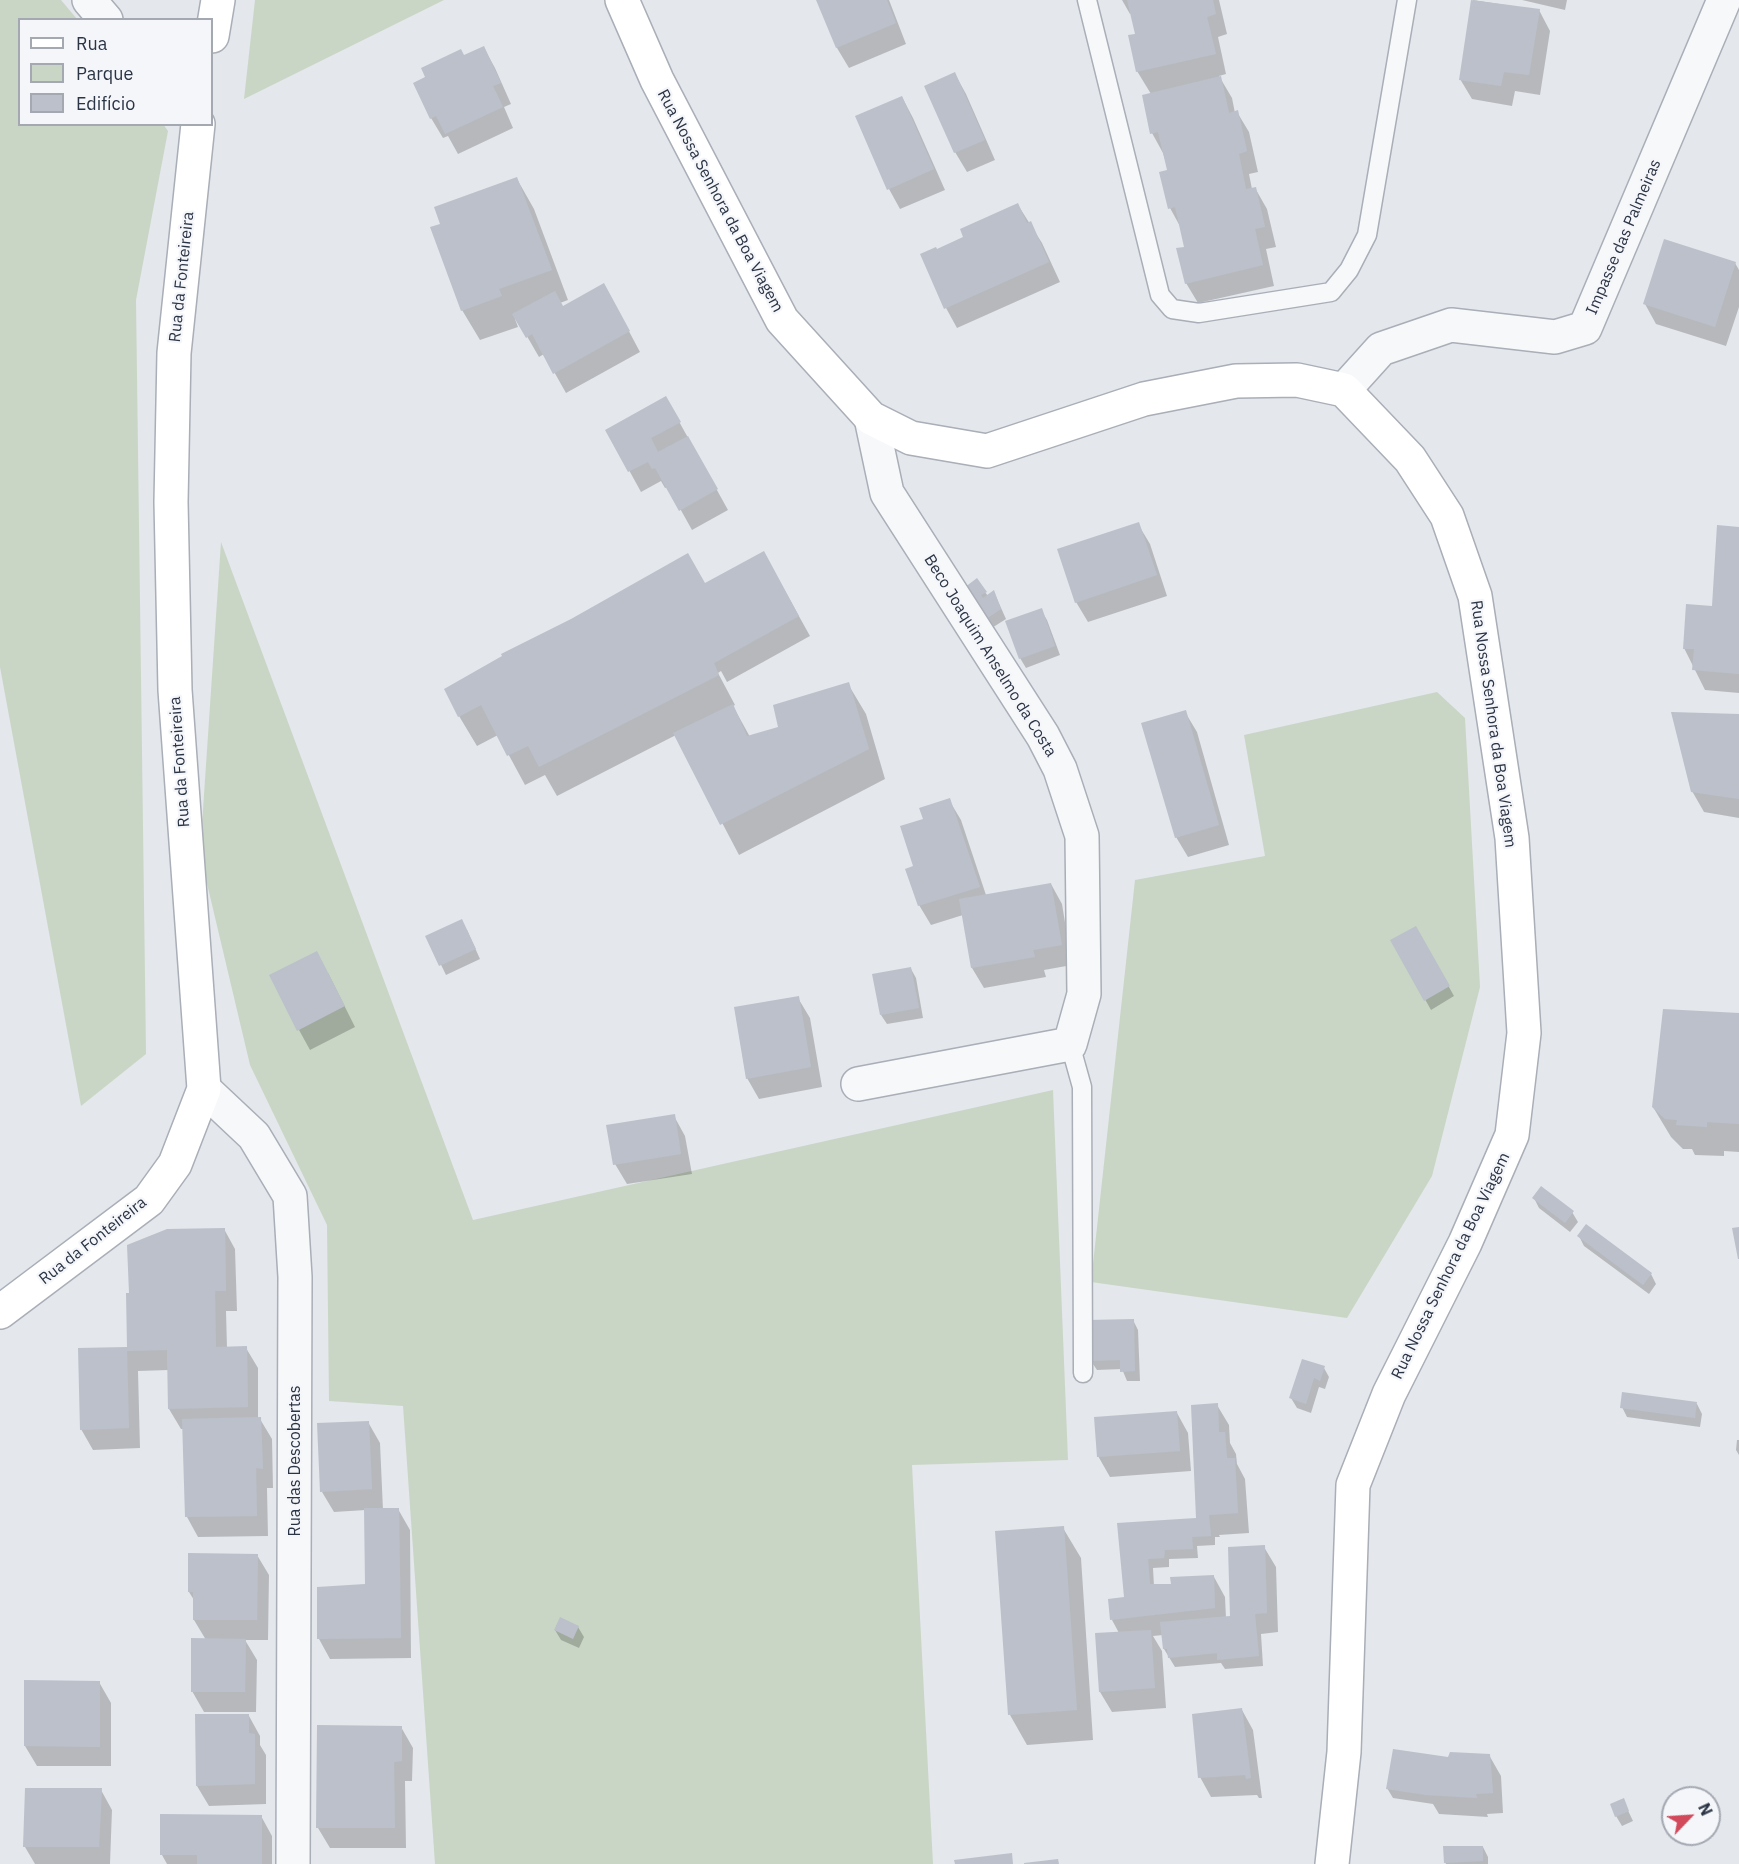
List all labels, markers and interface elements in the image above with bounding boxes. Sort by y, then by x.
legend [18,18,213,126]
text: Rua [76,32,107,55]
text: Parque [76,62,133,85]
street label: Rua Nossa Senhora da Boa Viagem [653,86,787,316]
text: Edifício [76,92,135,115]
street label: Impasse das Palmeiras [1583,156,1665,318]
street label: Rua da Fonteireira [166,211,198,343]
street label: Beco Joaquim Anselmo da Costa [920,551,1060,761]
street label: Rua Nossa Senhora da Boa Viagem [1466,599,1520,849]
street label: Rua da Fonteireira [166,696,194,828]
street label: Rua Nossa Senhora da Boa Viagem [1388,1150,1514,1382]
street label: Rua da Fonteireira [35,1193,151,1289]
street label: Rua das Descobertas [285,1385,305,1537]
north arrow [1661,1786,1721,1846]
text: N [1694,1800,1717,1819]

